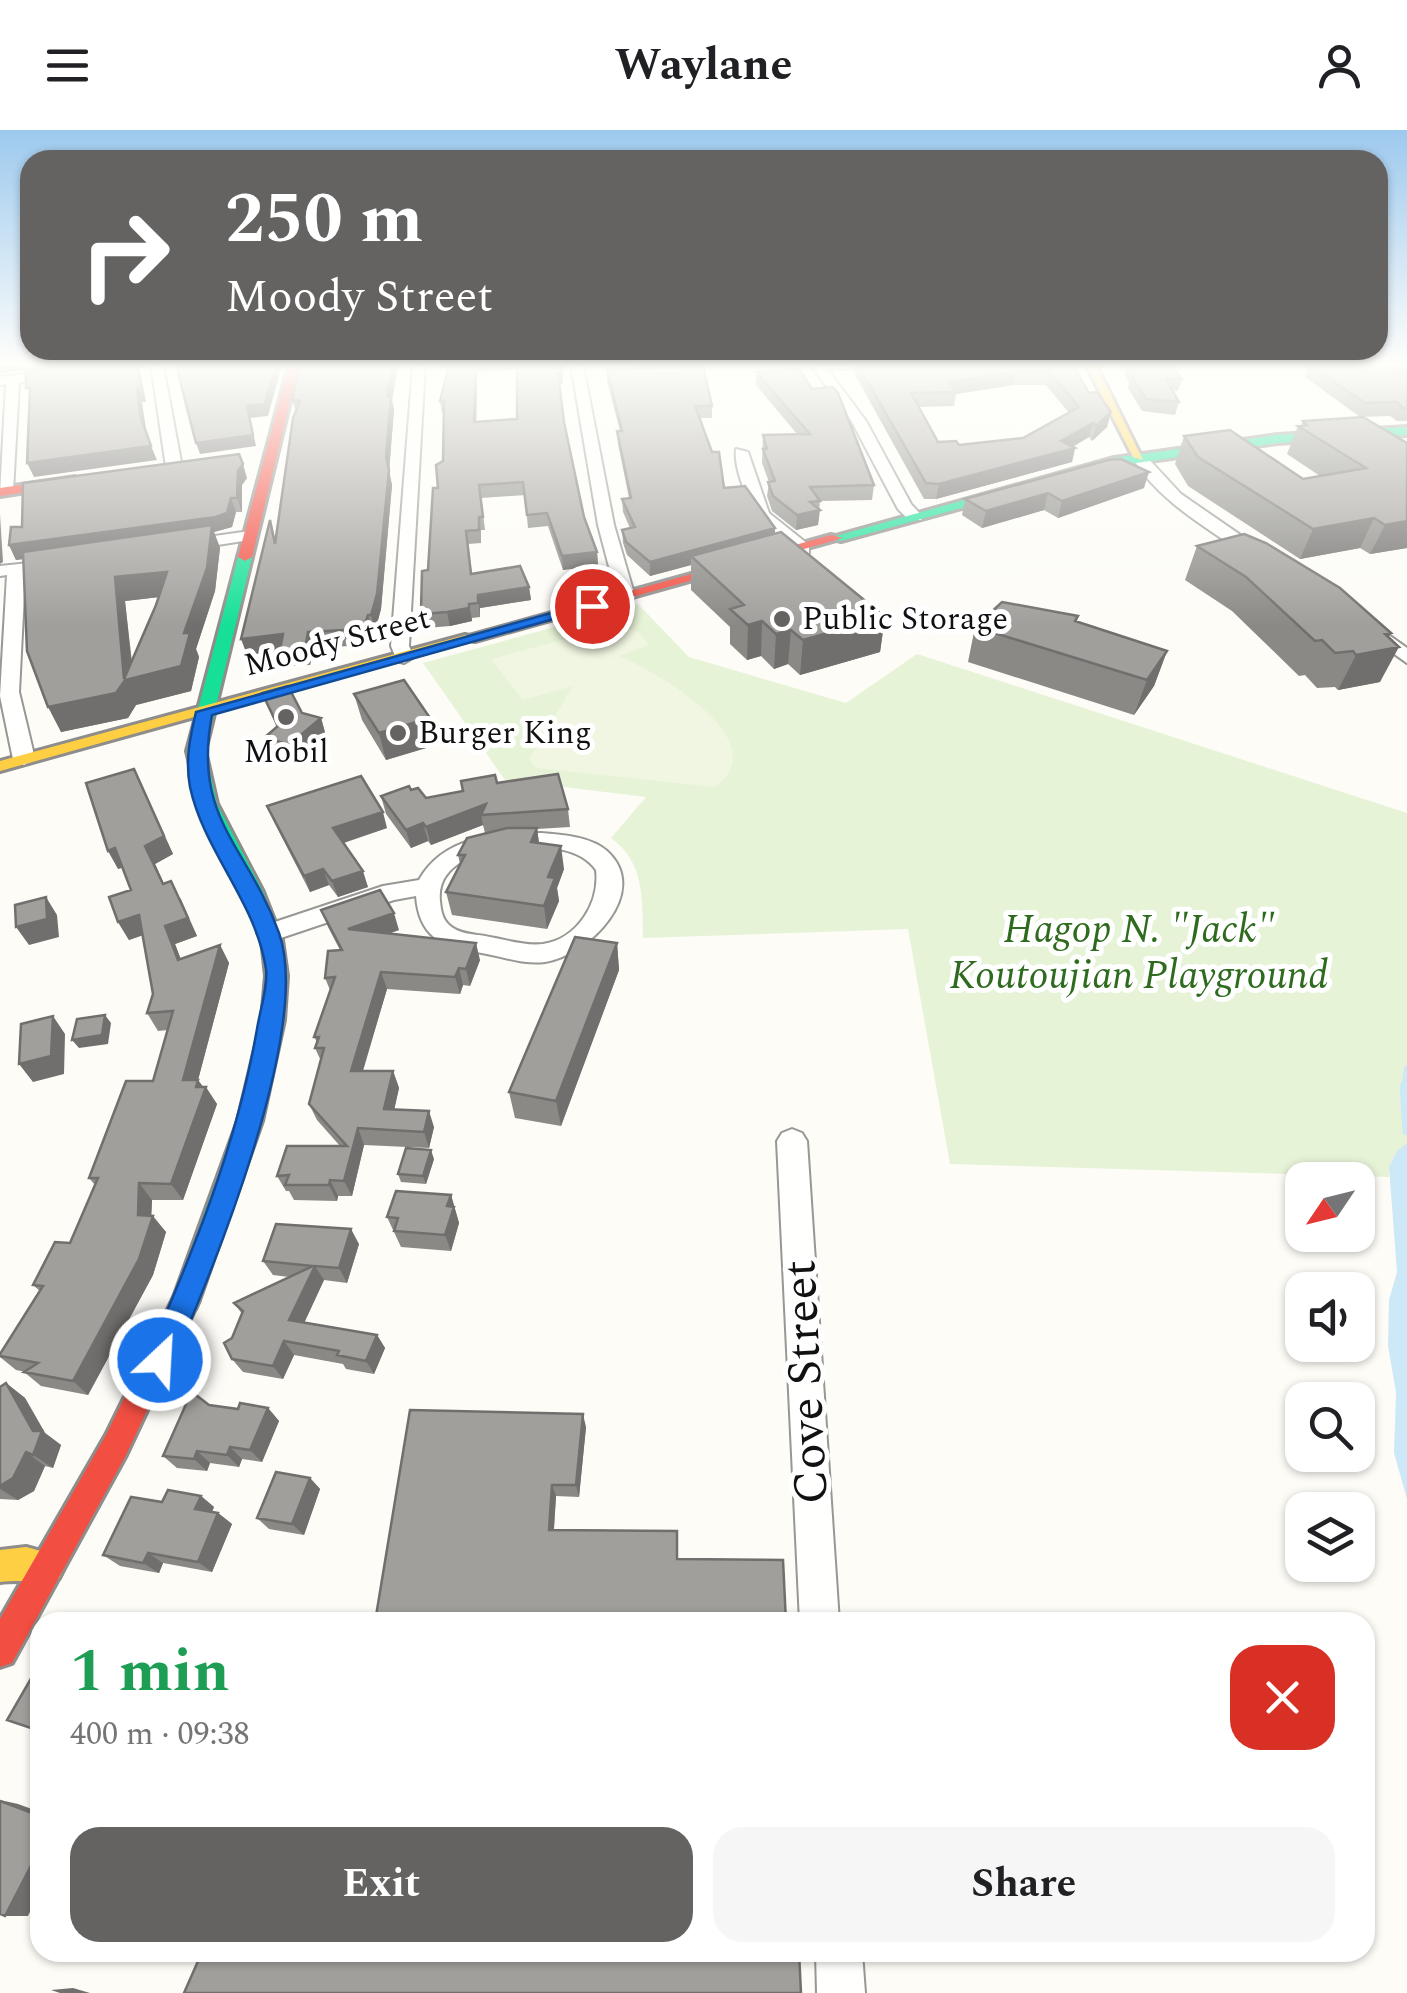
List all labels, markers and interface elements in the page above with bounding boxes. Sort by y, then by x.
text: Waylane [615,31,792,100]
icon: menu [40,38,95,93]
icon: person [1312,38,1367,93]
text: 250 m [225,167,423,273]
icon: right [60,190,190,320]
text: Moody Street [225,263,493,332]
pin [550,564,635,649]
icon: arrive [565,579,620,634]
street label: Moody Street [239,594,435,690]
place label: Public Storage [802,595,1008,644]
marker: Public Storage [771,608,793,630]
marker: Mobil [275,706,297,728]
place label: Burger King [418,709,592,758]
marker: Burger King [387,722,409,744]
place label: Mobil [243,728,329,777]
park label: Hagop N. "Jack" Koutoujian Playground [950,900,1328,1007]
north arrow [1285,1162,1375,1252]
map controls [1285,1162,1375,1582]
street label: Cove Street [763,1258,849,1506]
button: sound [1285,1272,1375,1362]
position arrow [108,1308,212,1412]
button: search [1285,1382,1375,1472]
button: layers [1285,1492,1375,1582]
text: 1 min [70,1626,230,1718]
button: close [1230,1645,1335,1750]
text: 400 m · 09:38 [70,1710,250,1759]
button: Exit [70,1827,693,1942]
button: Share [713,1827,1335,1942]

